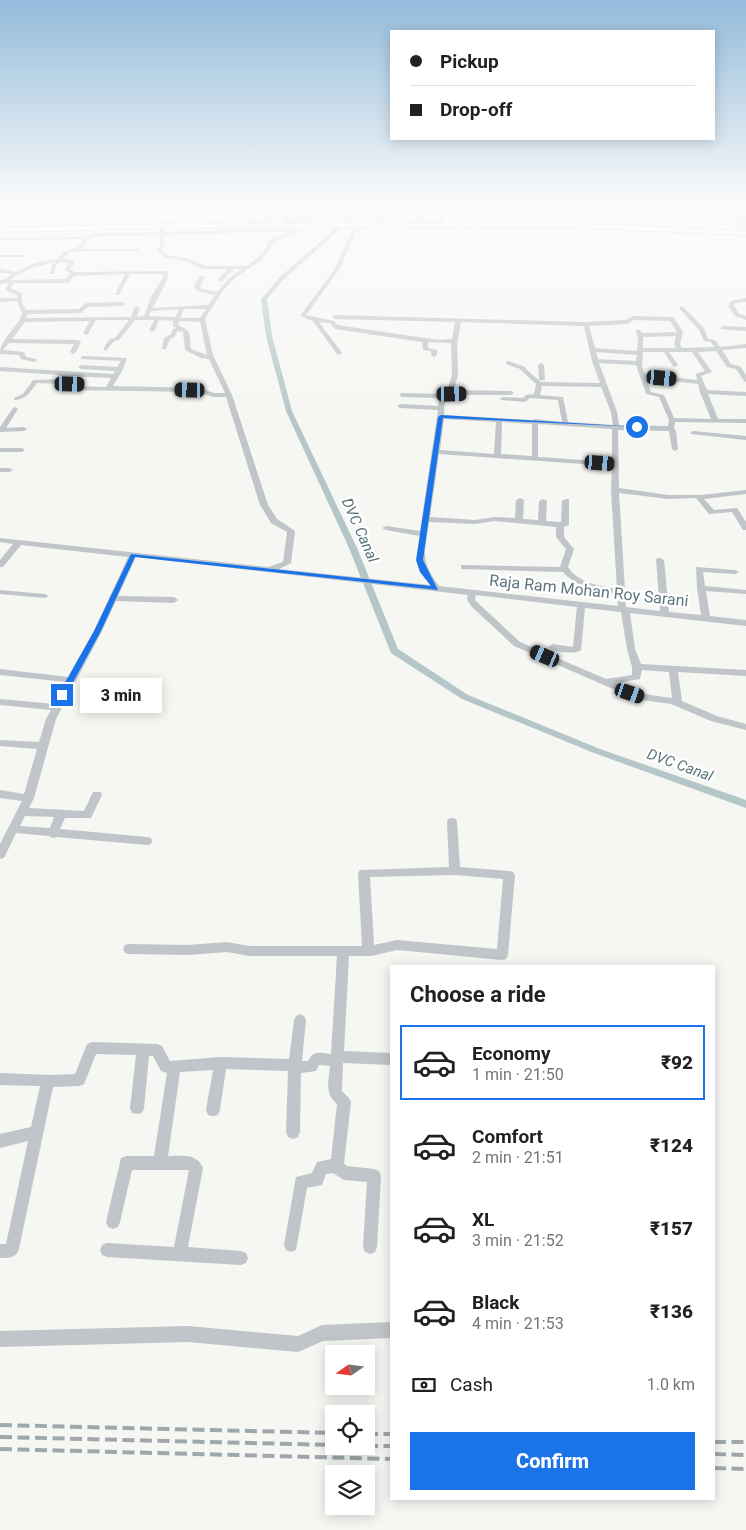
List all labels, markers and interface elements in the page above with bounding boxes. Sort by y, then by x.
text: Pickup [440,50,499,73]
text: Drop-off [440,98,512,121]
car [646,369,677,387]
car [54,376,85,392]
car [174,382,205,398]
car [436,386,467,402]
route start [626,416,648,438]
car [584,454,615,472]
water label: DVC Canal [338,495,382,565]
street label: Raja Ram Mohan Roy Sarani [488,571,689,610]
car [528,643,561,669]
callout: 3 min [80,678,162,712]
car [613,681,646,705]
route end [51,684,73,706]
text: 3 min [101,686,141,705]
water label: DVC Canal [645,745,716,785]
text: Choose a ride [410,982,546,1007]
icon: car [412,1040,457,1085]
text: Economy [472,1042,551,1065]
text: ₹92 [661,1051,693,1074]
text: 1 min · 21:50 [472,1065,564,1084]
icon: car [412,1123,457,1168]
text: Comfort [472,1125,543,1148]
text: ₹124 [650,1134,693,1157]
text: 2 min · 21:51 [472,1148,564,1167]
icon: car [412,1206,457,1251]
text: XL [472,1208,494,1231]
text: ₹157 [650,1217,693,1240]
text: 3 min · 21:52 [472,1231,564,1250]
icon: car [412,1289,457,1334]
text: Black [472,1291,519,1314]
text: ₹136 [650,1300,693,1323]
text: 4 min · 21:53 [472,1314,564,1333]
north arrow [325,1345,375,1395]
map controls [325,1345,375,1515]
icon: cash [410,1371,438,1399]
text: Cash [450,1373,493,1396]
text: 1.0 km [647,1375,695,1394]
button: locate [325,1405,375,1455]
button: Confirm [410,1432,695,1490]
button: layers [325,1465,375,1515]

